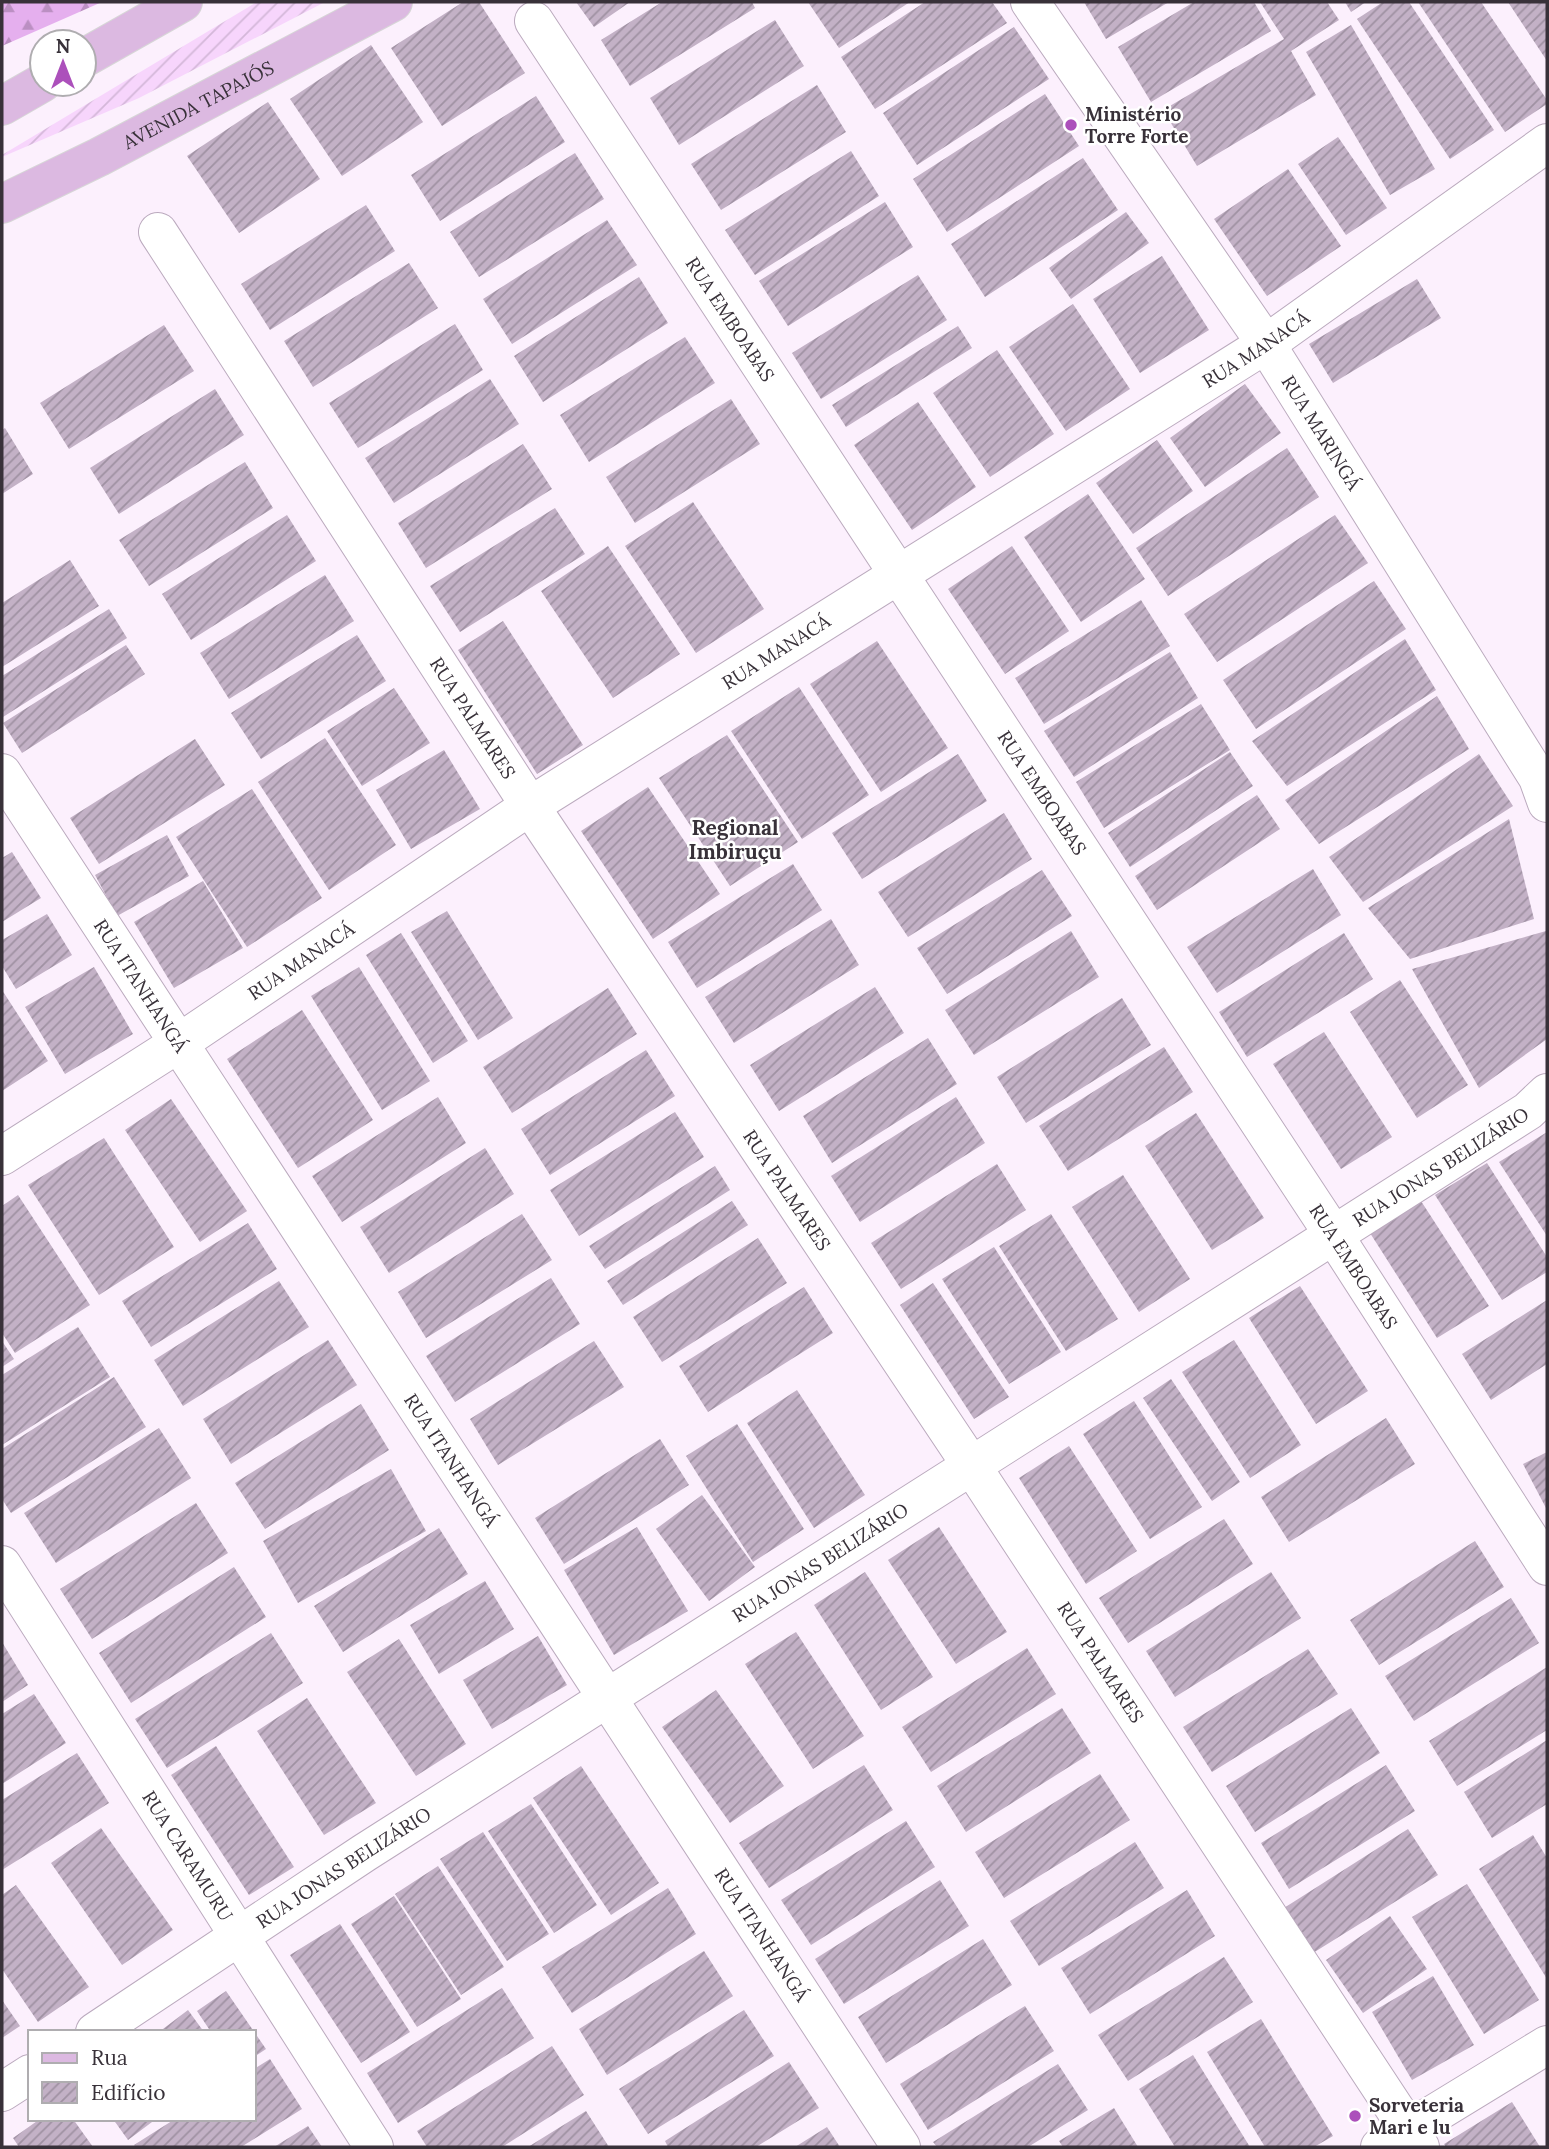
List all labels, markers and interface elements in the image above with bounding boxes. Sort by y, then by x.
north arrow [28,28,98,98]
text: N [56,34,71,58]
street label: AVENIDA TAPAJÓS [118,55,278,155]
place label: Ministério Torre Forte [1085,102,1188,148]
marker: Ministério Torre Forte [1063,117,1079,133]
street label: RUA EMBOABAS [681,252,780,386]
street label: RUA MANACÁ [1198,304,1315,393]
street label: RUA MARINGÁ [1277,371,1367,495]
street label: RUA MANACÁ [717,608,836,694]
street label: RUA PALMARES [425,653,521,783]
street label: RUA EMBOABAS [993,726,1092,860]
district label: Regional Imbiruçu [688,814,782,865]
street label: RUA ITANHANGÁ [89,914,194,1058]
street label: RUA MANACÁ [243,916,360,1005]
street label: RUA JONAS BELIZÁRIO [1348,1102,1533,1232]
street label: RUA PALMARES [738,1125,836,1255]
street label: RUA EMBOABAS [1304,1199,1403,1334]
street label: RUA ITANHANGÁ [399,1389,504,1532]
street label: RUA JONAS BELIZÁRIO [728,1497,913,1627]
street label: RUA PALMARES [1052,1597,1149,1727]
street label: RUA CARAMURU [137,1786,238,1925]
street label: RUA JONAS BELIZÁRIO [251,1801,435,1933]
street label: RUA ITANHANGÁ [710,1863,815,2007]
legend [28,2030,256,2121]
text: Rua [91,2044,128,2071]
text: Edifício [91,2079,166,2106]
place label: Sorveteria Mari e lu [1369,2093,1464,2139]
marker: Sorveteria Mari e lu [1347,2108,1363,2124]

